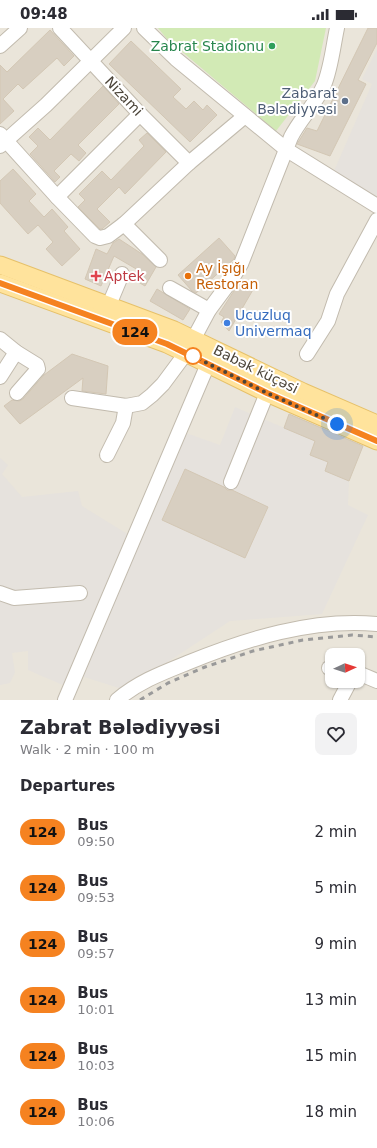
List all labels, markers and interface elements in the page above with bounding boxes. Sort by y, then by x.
text: 09:48 [20,5,68,23]
place label: Zabrat Stadionu [151,38,264,54]
marker: Zabrat Stadionu [267,41,277,51]
street label: Nizami [102,73,146,119]
place label: Zabarat Bələdiyyəsi [257,85,338,117]
marker: Zabarat Bələdiyyəsi [340,96,350,106]
place label: Ay İşığı Restoran [196,259,258,292]
place label: Aptek [104,268,146,284]
marker: Aptek [91,271,101,281]
marker: Ay İşığı Restoran [183,271,193,281]
place label: Ucuzluq Univermaq [235,307,312,339]
marker: Ucuzluq Univermaq [222,318,232,328]
line badge: 124 [112,319,158,345]
text: 124 [120,324,150,340]
street label: Babək küçəsi [211,342,301,396]
unlabelled marker [184,347,202,365]
your location [327,414,347,434]
north arrow [325,648,365,688]
map controls [325,648,365,688]
button: heart [315,713,357,755]
text: Zabrat Bәlәdiyyәsi [20,716,220,738]
text: Walk · 2 min · 100 m [20,742,154,757]
text: Departures [20,777,115,795]
text: Bus [77,816,108,834]
text: 2 min [314,823,357,841]
text: 124 [28,824,57,840]
text: 09:50 [77,834,115,849]
text: Bus [77,872,108,890]
text: 5 min [314,879,357,897]
text: 124 [28,880,57,896]
text: 09:53 [77,890,115,905]
text: Bus [77,928,108,946]
text: 9 min [314,935,357,953]
text: 124 [28,936,57,952]
text: 09:57 [77,946,115,961]
text: Bus [77,984,108,1002]
text: 13 min [305,991,357,1009]
text: 124 [28,992,57,1008]
text: 10:01 [77,1002,115,1017]
text: Bus [77,1040,108,1058]
text: 15 min [305,1047,357,1065]
text: 124 [28,1048,57,1064]
text: 10:03 [77,1058,115,1073]
text: Bus [77,1096,108,1114]
text: 18 min [305,1103,357,1121]
text: 124 [28,1104,57,1120]
text: 10:06 [77,1114,115,1129]

